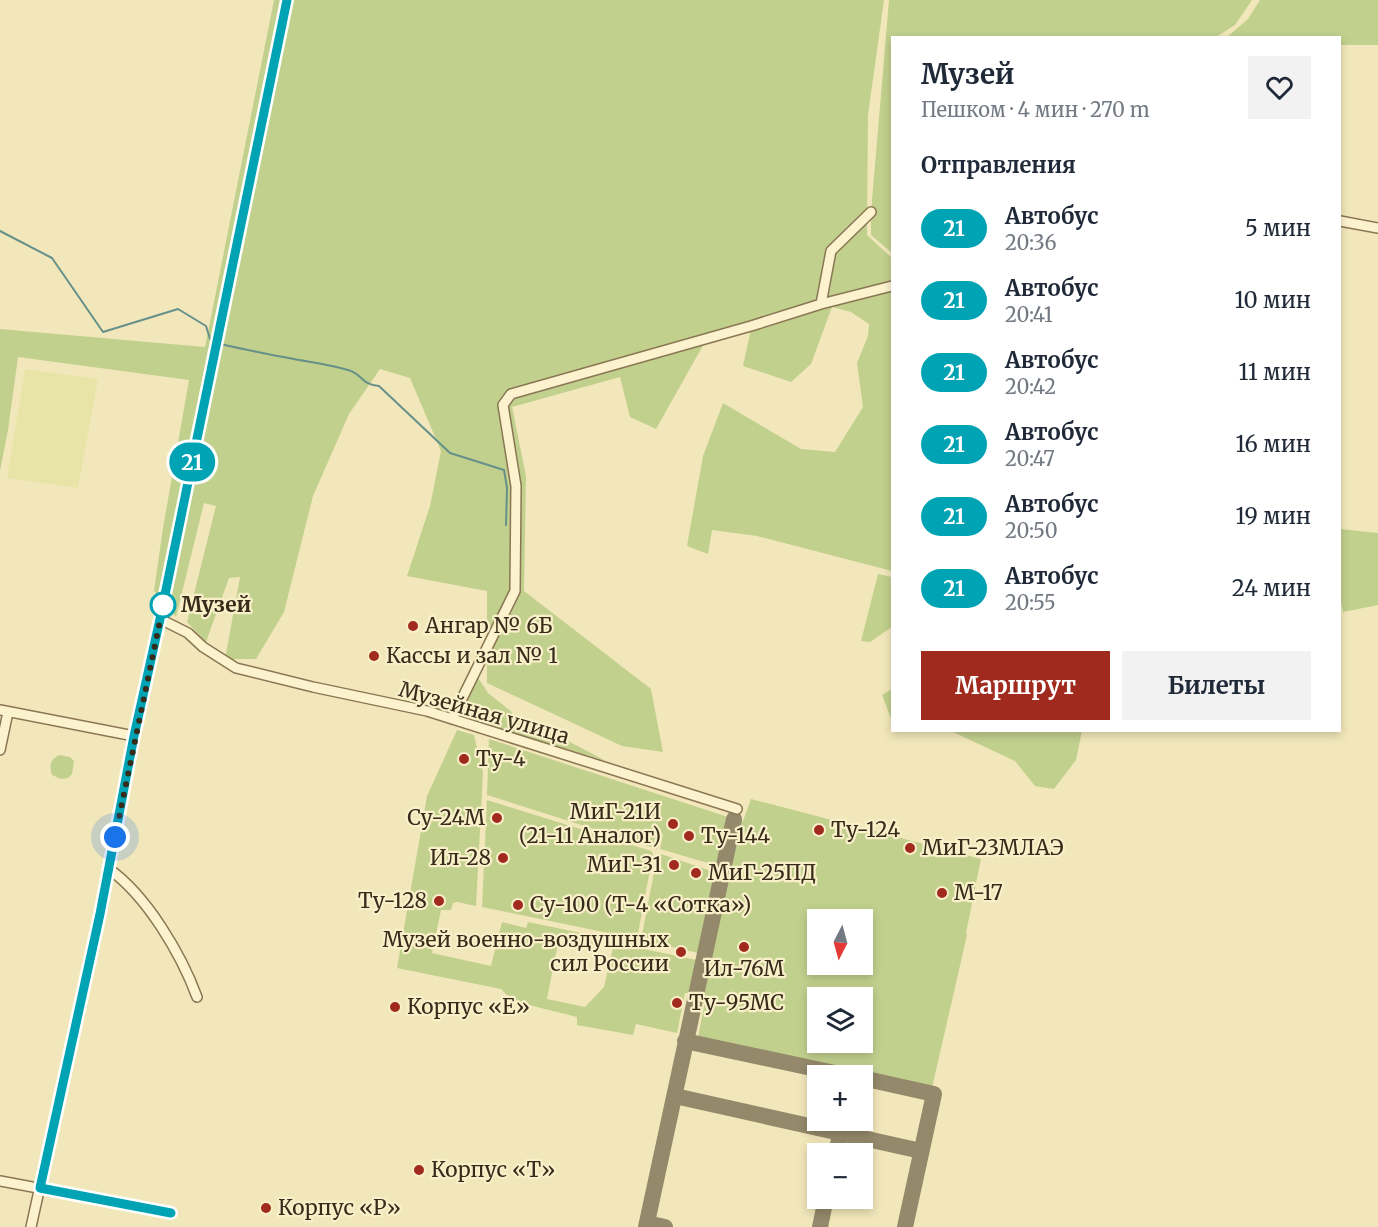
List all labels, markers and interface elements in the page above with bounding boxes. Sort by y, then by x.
text: Музей [921,56,1015,92]
button: heart [1248,56,1311,119]
text: Пешком · 4 мин · 270 m [921,97,1150,122]
text: Отправления [921,151,1076,179]
text: Автобус [1005,202,1098,230]
text: 5 мин [1245,214,1311,242]
text: 21 [943,215,965,242]
text: 20:36 [1005,230,1056,255]
text: Автобус [1005,274,1098,302]
text: 10 мин [1235,286,1311,314]
text: 21 [943,287,965,314]
text: 20:41 [1005,302,1053,327]
text: Автобус [1005,346,1098,374]
text: 11 мин [1239,358,1311,386]
text: 21 [943,359,965,386]
text: 20:42 [1005,374,1056,399]
text: Автобус [1005,418,1098,446]
text: 16 мин [1235,430,1311,458]
text: 21 [943,431,965,458]
line badge: 21 [165,442,219,482]
text: 20:47 [1005,446,1055,471]
text: 21 [181,449,203,476]
text: Автобус [1005,490,1098,518]
text: 19 мин [1236,502,1311,530]
text: 21 [943,503,965,530]
text: 20:50 [1005,518,1058,543]
text: Автобус [1005,562,1098,590]
text: 24 мин [1232,574,1311,602]
text: 21 [943,575,965,602]
text: 20:55 [1005,590,1056,615]
place label: Музей [181,591,251,618]
marker: Музей [150,592,176,618]
place label: Ангар № 6Б [424,612,553,639]
marker: Ангар № 6Б [406,619,420,633]
place label: Кассы и зал № 1 [386,642,558,669]
marker: Кассы и зал № 1 [367,649,381,663]
button: Маршрут [921,651,1110,720]
button: Билеты [1122,651,1311,720]
street label: Музейная улица [396,675,573,750]
place label: Ту-4 [476,745,526,772]
marker: Ту-4 [457,752,471,766]
place label: МиГ-21И (21-11 Аналог) [519,798,661,849]
place label: Су-24М [407,804,485,831]
marker: Су-24М [490,811,504,825]
place label: Ту-124 [831,816,900,843]
marker: МиГ-21И (21-11 Аналог) [666,817,680,831]
your location [100,822,130,852]
place label: Ту-144 [701,822,770,849]
marker: Ту-124 [812,823,826,837]
marker: Ту-144 [682,829,696,843]
place label: МиГ-23МЛАЭ [922,834,1064,861]
marker: МиГ-23МЛАЭ [903,841,917,855]
place label: Ил-28 [430,844,491,871]
marker: Ил-28 [496,851,510,865]
place label: МиГ-31 [587,851,662,878]
marker: МиГ-31 [667,858,681,872]
place label: МиГ-25ПД [708,859,816,886]
marker: МиГ-25ПД [689,866,703,880]
place label: М-17 [954,879,1003,906]
marker: М-17 [935,886,949,900]
place label: Ту-128 [358,887,427,914]
place label: Су-100 (Т-4 «Сотка») [530,891,751,918]
marker: Ту-128 [432,894,446,908]
marker: Су-100 (Т-4 «Сотка») [511,898,525,912]
north arrow [807,909,873,975]
map controls [807,909,873,1209]
place label: Музей военно-воздушных сил России [383,926,670,977]
marker: Ил-76М [737,940,751,954]
marker: Музей военно-воздушных сил России [674,945,688,959]
place label: Ил-76М [704,955,785,982]
button: layers [807,987,873,1053]
place label: Ту-95МС [689,989,784,1016]
place label: Корпус «Е» [407,993,530,1020]
marker: Ту-95МС [670,996,684,1010]
marker: Корпус «Е» [388,1000,402,1014]
button: + [807,1065,873,1131]
button: − [807,1143,873,1209]
place label: Корпус «Т» [431,1156,555,1183]
marker: Корпус «Т» [412,1163,426,1177]
place label: Корпус «Р» [278,1194,401,1221]
marker: Корпус «Р» [259,1201,273,1215]

